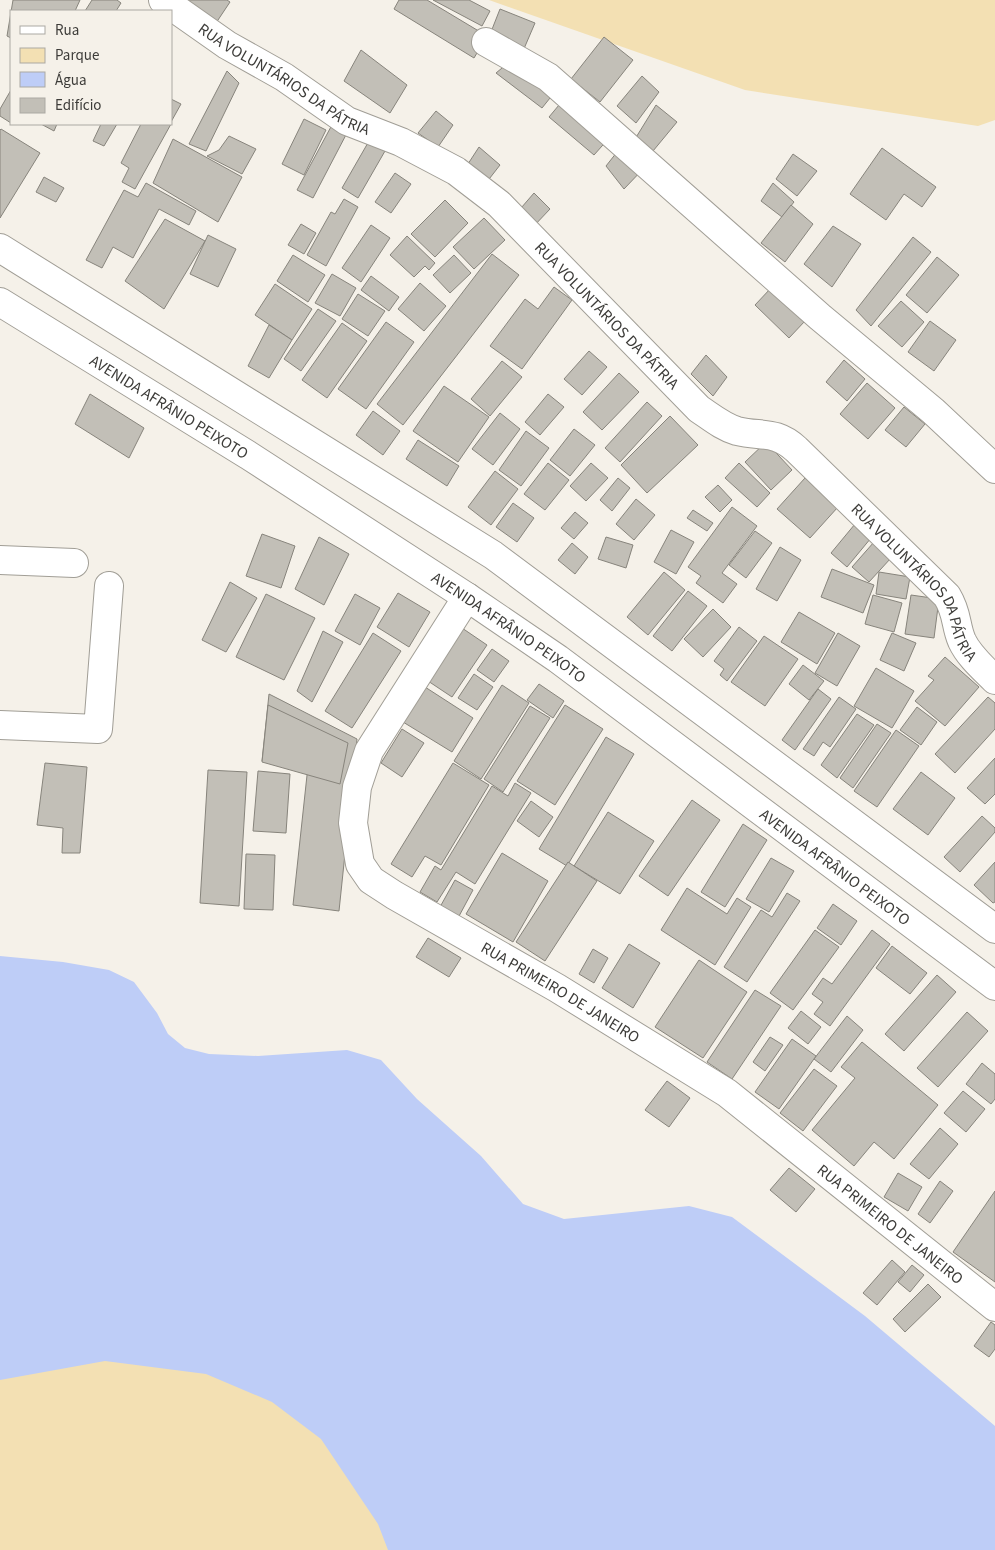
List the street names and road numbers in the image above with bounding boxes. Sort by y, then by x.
street label: RUA VOLUNTÁRIOS DA PÁTRIA [194,18,373,141]
street label: RUA VOLUNTÁRIOS DA PÁTRIA [529,237,684,395]
street label: AVENIDA AFRÂNIO PEIXOTO [85,350,252,465]
street label: RUA VOLUNTÁRIOS DA PÁTRIA [846,499,982,667]
street label: AVENIDA AFRÂNIO PEIXOTO [427,567,590,688]
street label: AVENIDA AFRÂNIO PEIXOTO [755,804,915,931]
street label: RUA PRIMEIRO DE JANEIRO [477,937,644,1049]
street label: RUA PRIMEIRO DE JANEIRO [812,1159,968,1290]

